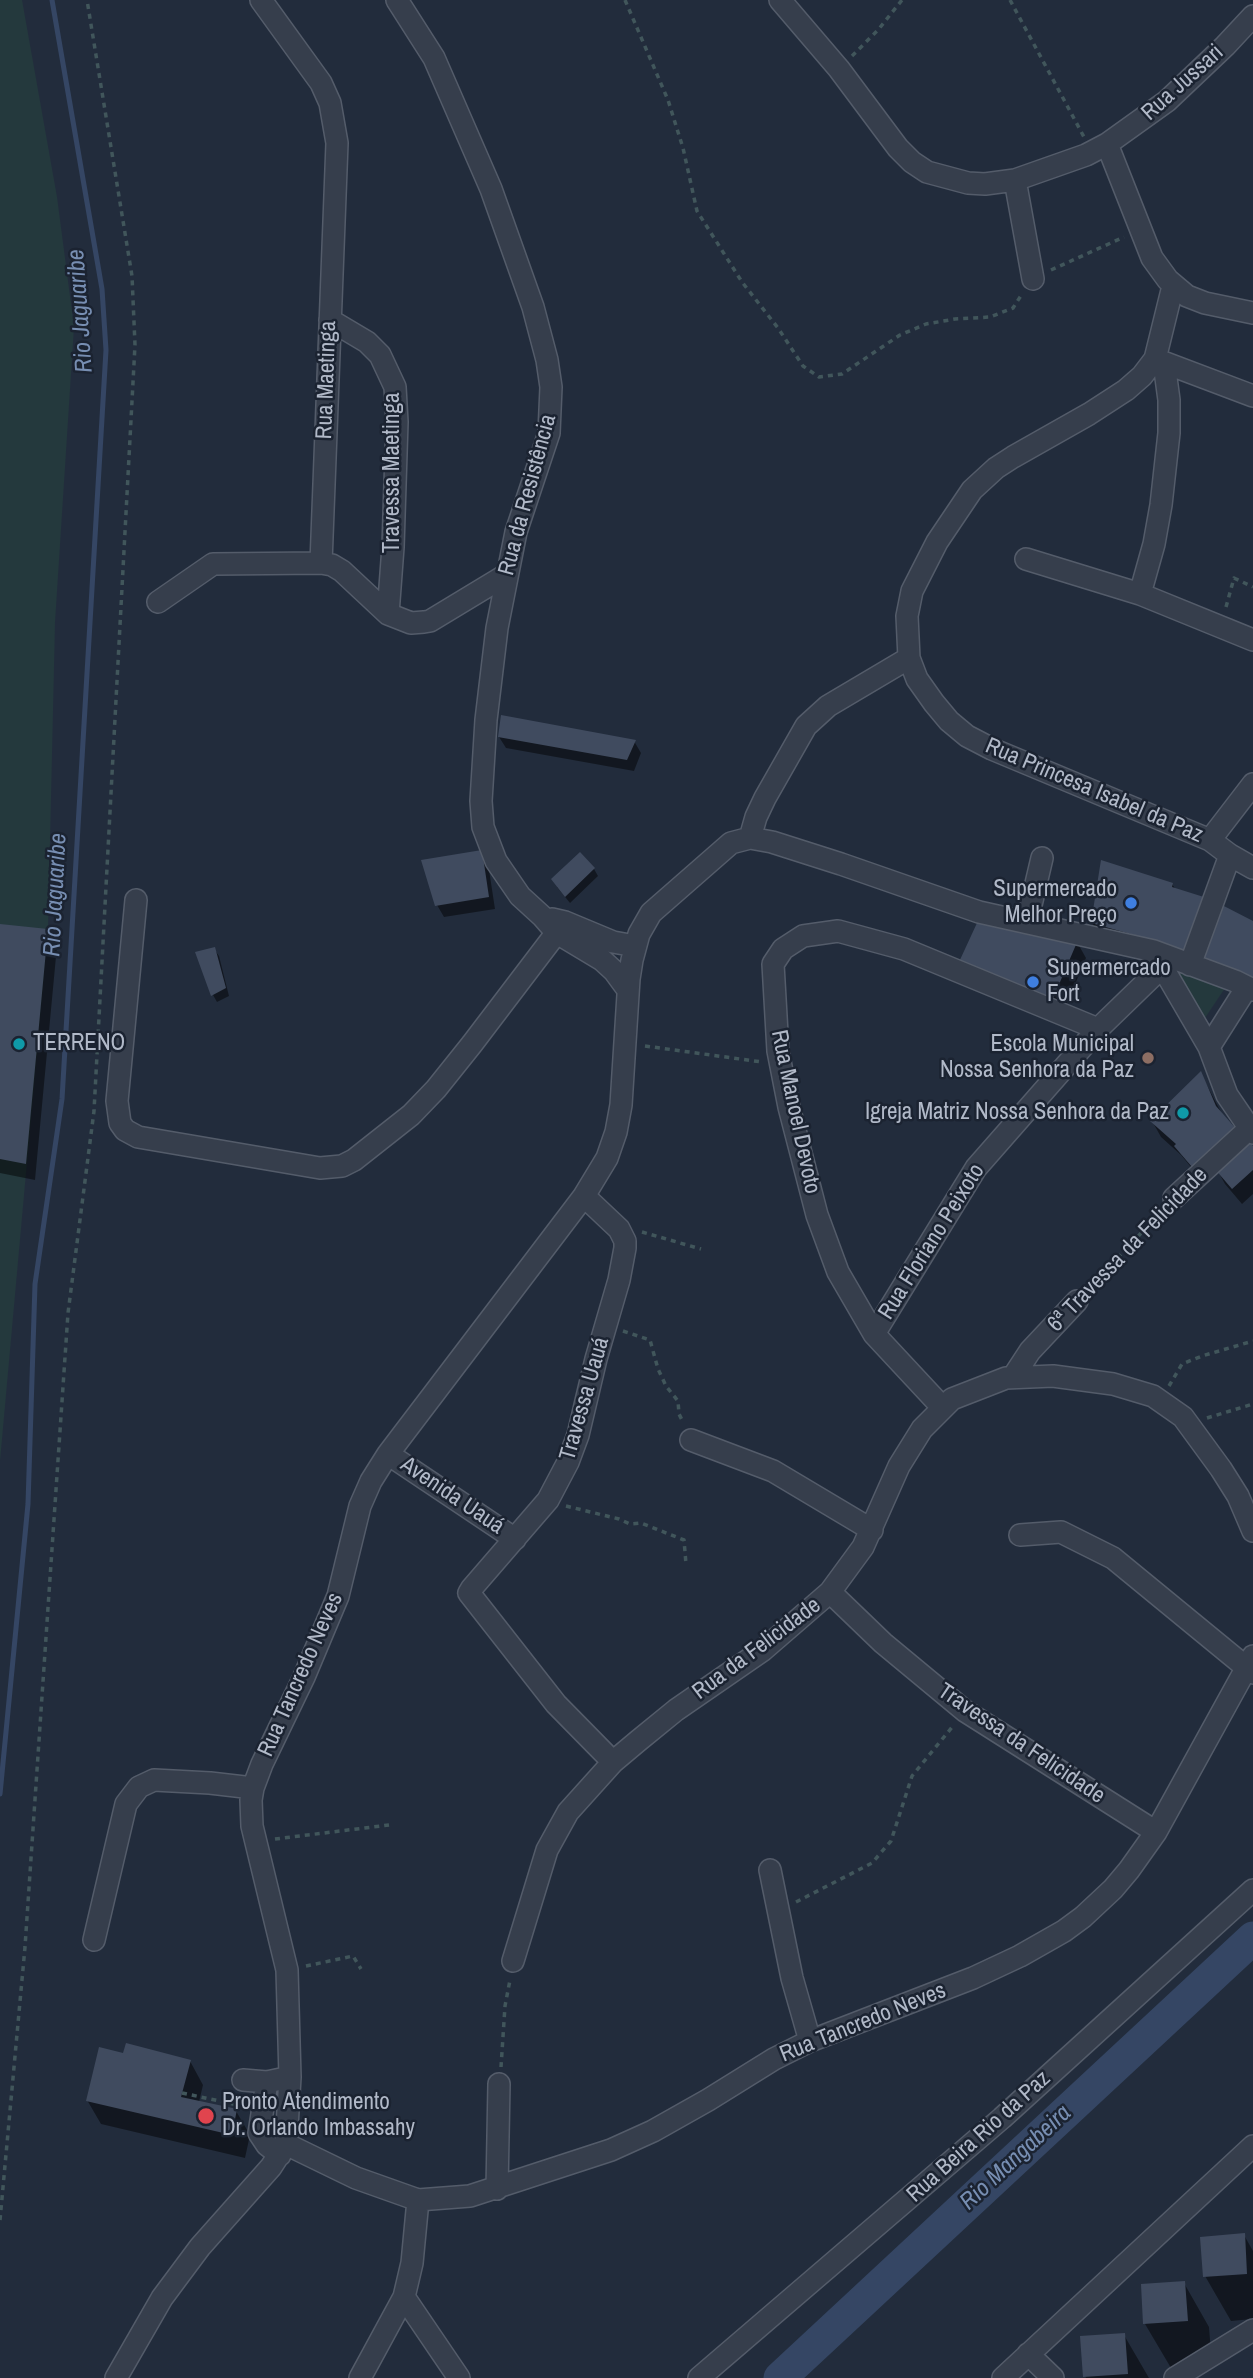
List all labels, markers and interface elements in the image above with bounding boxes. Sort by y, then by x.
street label: Rua Jussari [1136,39,1230,127]
water label: Rio Jaguaribe [62,248,100,374]
street label: Rua Maetinga [311,320,343,440]
street label: Travessa Maetinga [379,393,407,553]
street label: Rua da Resistência [493,411,563,579]
street label: Rua Princesa Isabel da Paz [981,733,1207,849]
water label: Rio Jaguaribe [38,833,74,957]
place label: Supermercado Melhor Preço [993,876,1117,930]
marker: Supermercado Melhor Preço [1123,895,1139,911]
place label: Supermercado Fort [1047,955,1171,1009]
marker: Supermercado Fort [1025,974,1041,990]
street label: Rua Manoel Devoto [764,1028,826,1196]
place label: TERRENO [33,1030,125,1058]
place label: Escola Municipal Nossa Senhora da Paz [940,1031,1134,1085]
marker: TERRENO [11,1036,27,1052]
marker: Escola Municipal Nossa Senhora da Paz [1140,1050,1156,1066]
place label: Igreja Matriz Nossa Senhora da Paz [865,1099,1169,1127]
marker: Igreja Matriz Nossa Senhora da Paz [1175,1105,1191,1121]
street label: Rua Floriano Peixoto [873,1159,991,1325]
street label: 6ª Travessa da Felicidade [1042,1162,1214,1338]
street label: Travessa Uauá [554,1334,616,1464]
street label: Avenida Uauá [395,1451,509,1541]
street label: Rua Tancredo Neves [253,1589,349,1761]
street label: Rua da Felicidade [688,1592,826,1706]
street label: Travessa da Felicidade [932,1678,1110,1810]
street label: Rua Tancredo Neves [776,1977,950,2069]
street label: Rua Beira Rio da Paz [902,2065,1056,2209]
place label: Pronto Atendimento Dr. Orlando Imbassahy [222,2089,415,2143]
water label: Rio Mangabeira [955,2099,1077,2217]
marker: Pronto Atendimento Dr. Orlando Imbassahy [196,2106,216,2126]

